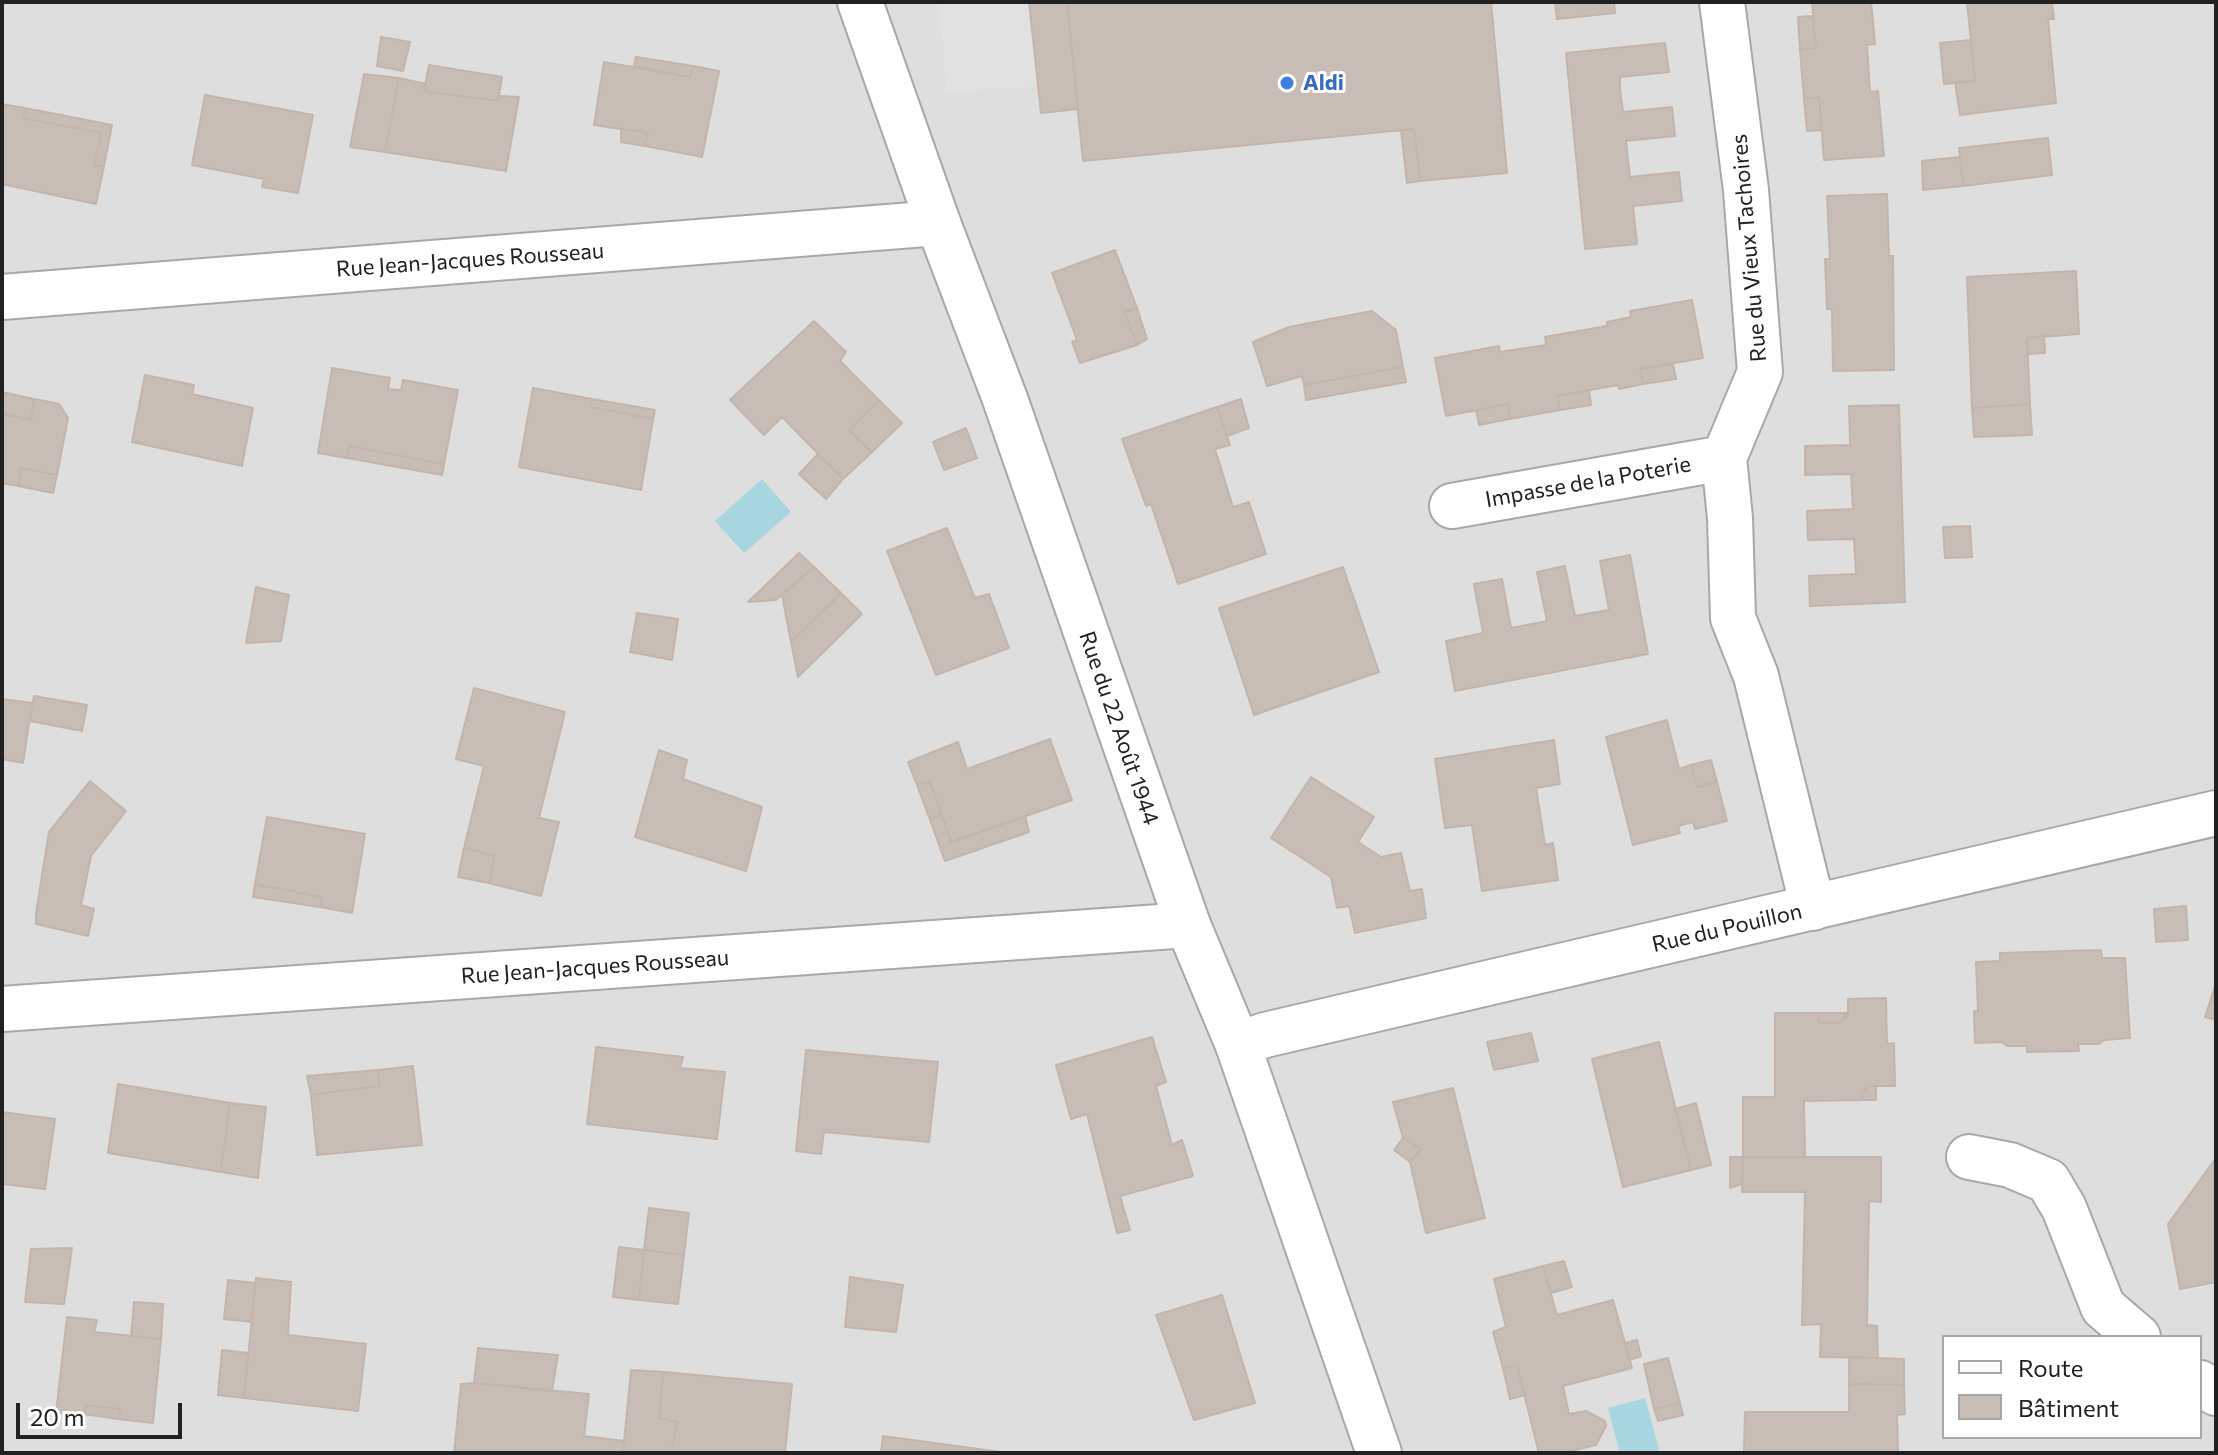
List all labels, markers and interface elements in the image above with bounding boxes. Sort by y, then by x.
place label: Aldi [1303,70,1344,96]
marker: Aldi [1278,74,1296,92]
street label: Rue du Vieux Tachoires [1726,133,1772,363]
street label: Rue Jean-Jacques Rousseau [335,237,605,283]
street label: Impasse de la Poterie [1483,451,1693,513]
street label: Rue du 22 Août 1944 [1073,628,1165,828]
street label: Rue du Pouillon [1649,898,1805,958]
street label: Rue Jean-Jacques Rousseau [460,944,730,990]
legend [1942,1335,2202,1439]
text: Route [2018,1353,2083,1382]
scale bar [20,1387,186,1437]
text: Bâtiment [2018,1393,2119,1422]
text: 20 m [30,1402,84,1431]

